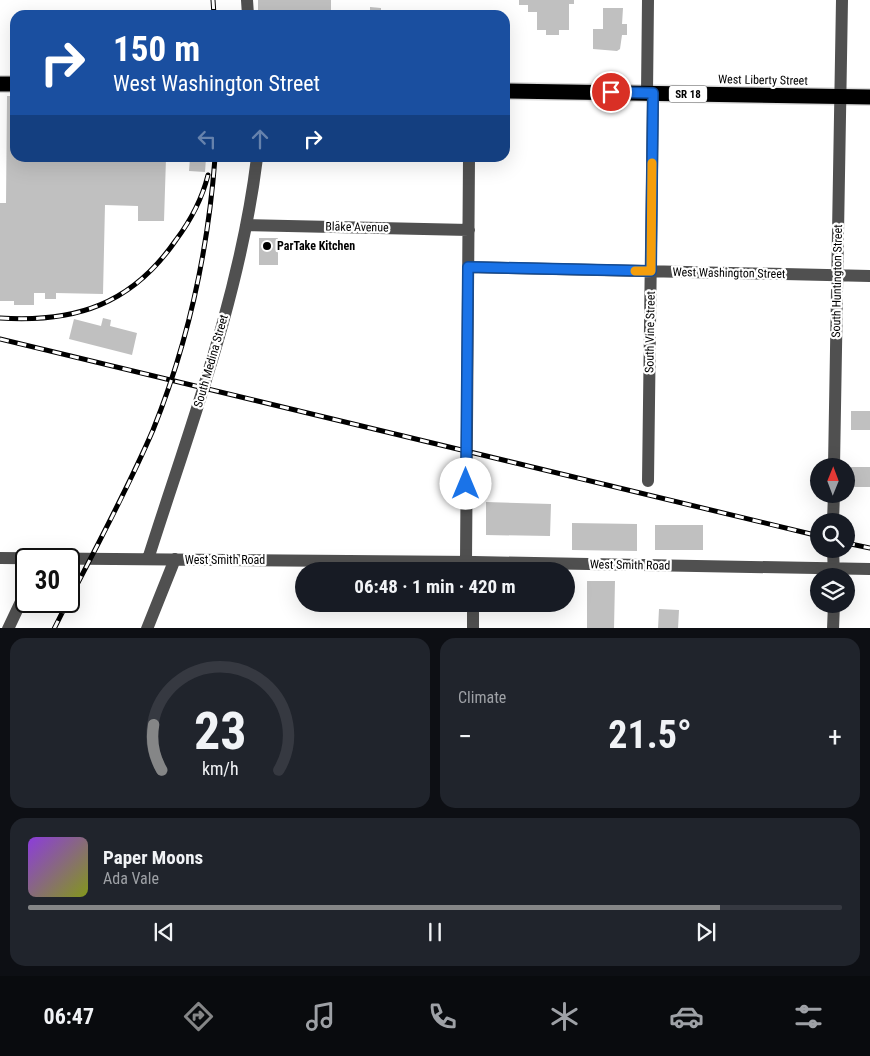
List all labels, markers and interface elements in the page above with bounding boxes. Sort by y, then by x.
text: 150 m [113,29,200,70]
icon: right [30,30,95,95]
text: West Washington Street [113,71,320,96]
pin [590,71,632,113]
street label: West Liberty Street [718,72,808,88]
icon: arrive [597,78,625,106]
road number: SR 18 [669,86,707,102]
icon: left [193,125,221,153]
icon: ahead [246,125,274,153]
icon: right [299,125,327,153]
street label: Blake Avenue [325,219,389,235]
street label: South Huntington Street [829,224,845,338]
place label: ParTake Kitchen [277,239,355,253]
marker: ParTake Kitchen [261,240,273,252]
street label: West Washington Street [672,265,786,281]
street label: South Vine Street [642,290,658,373]
street label: South Medina Street [191,313,231,409]
position arrow [439,457,491,509]
north arrow [810,458,855,502]
map controls [810,458,855,613]
button: search [810,513,855,558]
speed limit sign: 30 [15,548,80,613]
street label: West Smith Road [185,553,265,567]
street label: West Smith Road [590,557,670,573]
button: layers [810,568,855,613]
text: 06:48 · 1 min · 420 m [354,575,516,598]
text: Climate [458,688,506,707]
text: 23 [194,701,246,762]
text: 21.5° [608,713,692,757]
text: − [458,720,472,753]
text: + [828,720,842,753]
text: km/h [202,758,238,779]
text: Paper Moons [103,846,203,869]
text: Ada Vale [103,869,159,888]
icon: previous [150,918,178,946]
icon: pause [421,918,449,946]
icon: next [692,918,720,946]
icon: directions [181,999,216,1034]
icon: music [303,999,338,1034]
icon: phone [425,999,460,1034]
icon: climate [547,999,582,1034]
icon: car [669,999,704,1034]
icon: filters [791,999,826,1034]
text: 06:47 [44,1004,94,1029]

